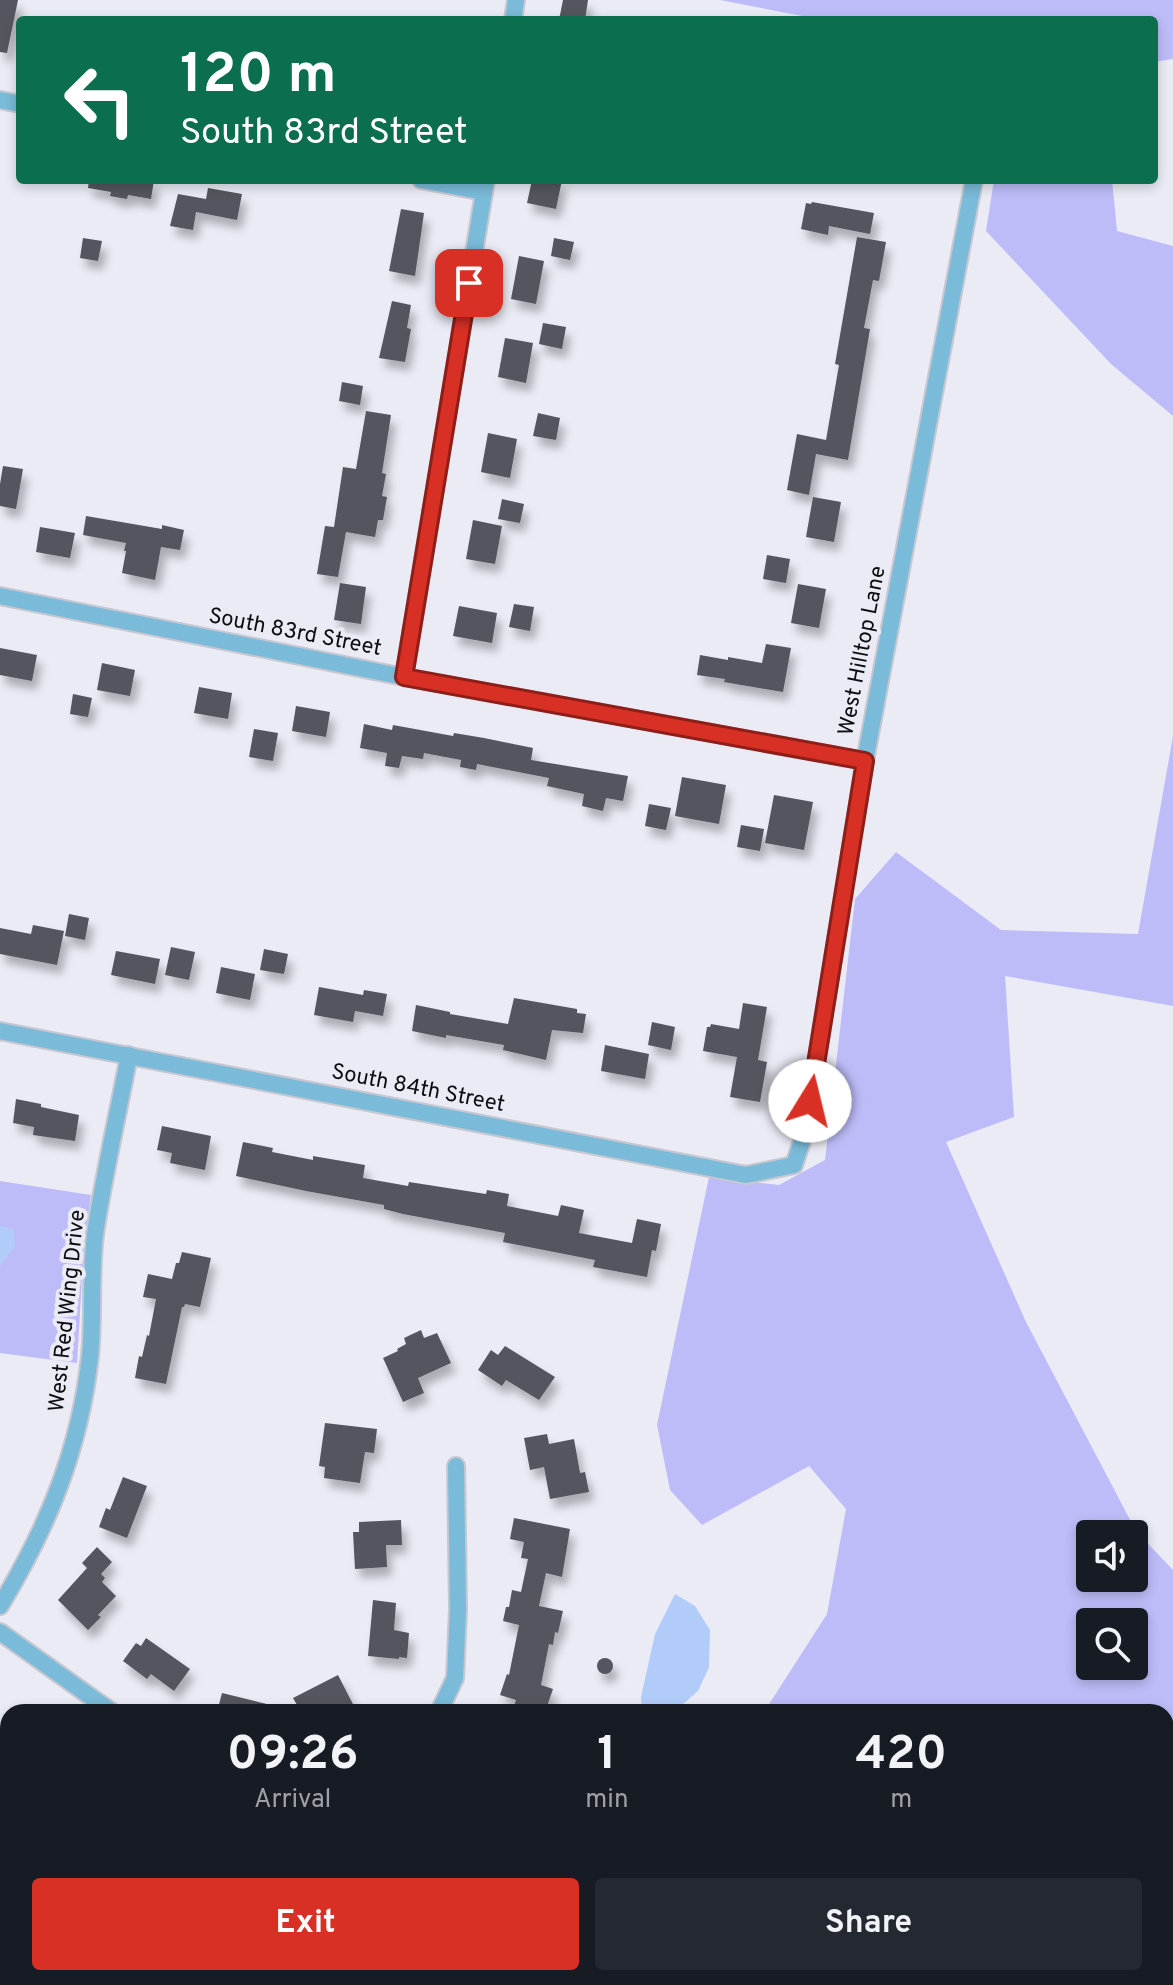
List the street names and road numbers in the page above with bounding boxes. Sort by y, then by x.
street label: West Hilltop Lane [833,564,893,738]
street label: South 83rd Street [206,603,384,663]
street label: South 84th Street [329,1059,507,1119]
street label: West Red Wing Drive [44,1209,92,1413]

